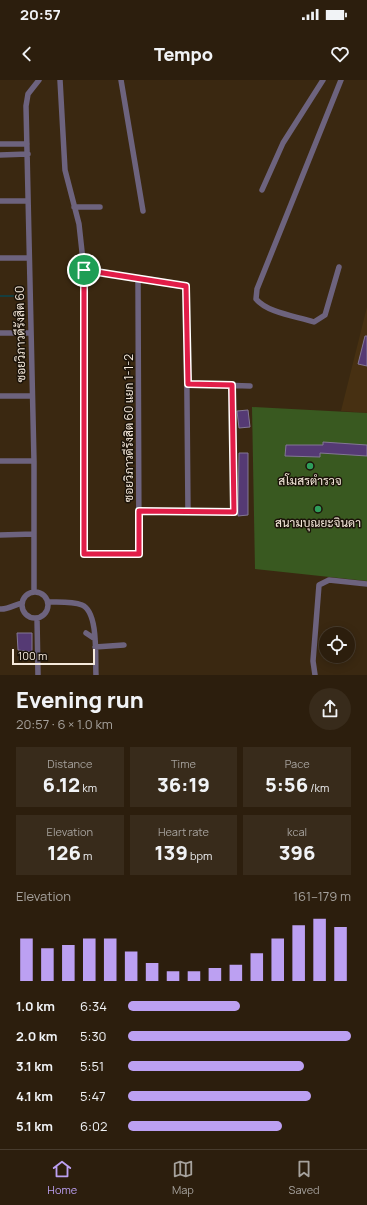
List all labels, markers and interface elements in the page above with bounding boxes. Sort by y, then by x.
text: 20:57 [20,4,61,25]
text: Tempo [154,42,213,66]
icon: back [16,43,38,65]
icon: heart [329,43,351,65]
pin [67,253,101,287]
icon: arrive [73,259,95,281]
street label: ซอยวิภาวดีรังสิต 60 [11,286,29,382]
street label: ซอยวิภาวดีรังสิต 60 แยก 1-1-2 [120,354,137,502]
marker: สโมสรตำรวจ [305,461,315,471]
place label: สโมสรตำรวจ [278,472,342,489]
marker: สนามบุณยะจินดา [313,504,323,514]
place label: สนามบุณยะจินดา [275,514,361,532]
map controls [319,627,355,663]
button: locate [319,627,355,663]
scale bar [12,647,95,666]
text: 100 m [18,648,47,663]
text: Evening run [16,685,144,715]
button: share [309,688,351,730]
text: 20:57 · 6 × 1.0 km [16,715,113,733]
text: Distance [47,756,92,771]
text: Time [171,756,196,771]
text: Pace [285,756,310,771]
text: 6.12 [43,771,80,798]
text: 36:19 [157,771,210,798]
text: 5:56 [265,771,308,798]
text: km [80,780,97,795]
text: /km [308,780,329,795]
text: Elevation [47,824,93,839]
text: Heart rate [158,824,209,839]
text: kcal [287,824,307,839]
text: 126 [47,839,81,866]
text: 139 [155,839,188,866]
text: 396 [279,839,316,866]
text: m [81,848,92,863]
text: bpm [188,848,212,863]
text: Elevation [16,887,71,905]
text: 161–179 m [293,887,351,905]
text: 1.0 km [16,997,55,1015]
text: 6:34 [80,997,107,1015]
text: 2.0 km [16,1027,58,1045]
text: 5:30 [80,1027,107,1045]
text: 3.1 km [16,1057,53,1075]
text: 5:51 [80,1057,104,1075]
text: 4.1 km [16,1087,53,1105]
text: 5:47 [80,1087,106,1105]
text: 5.1 km [16,1117,53,1135]
text: 6:02 [80,1117,107,1135]
tab: Home [47,1158,77,1197]
tab: Map [172,1158,194,1197]
tab: Saved [289,1158,320,1197]

